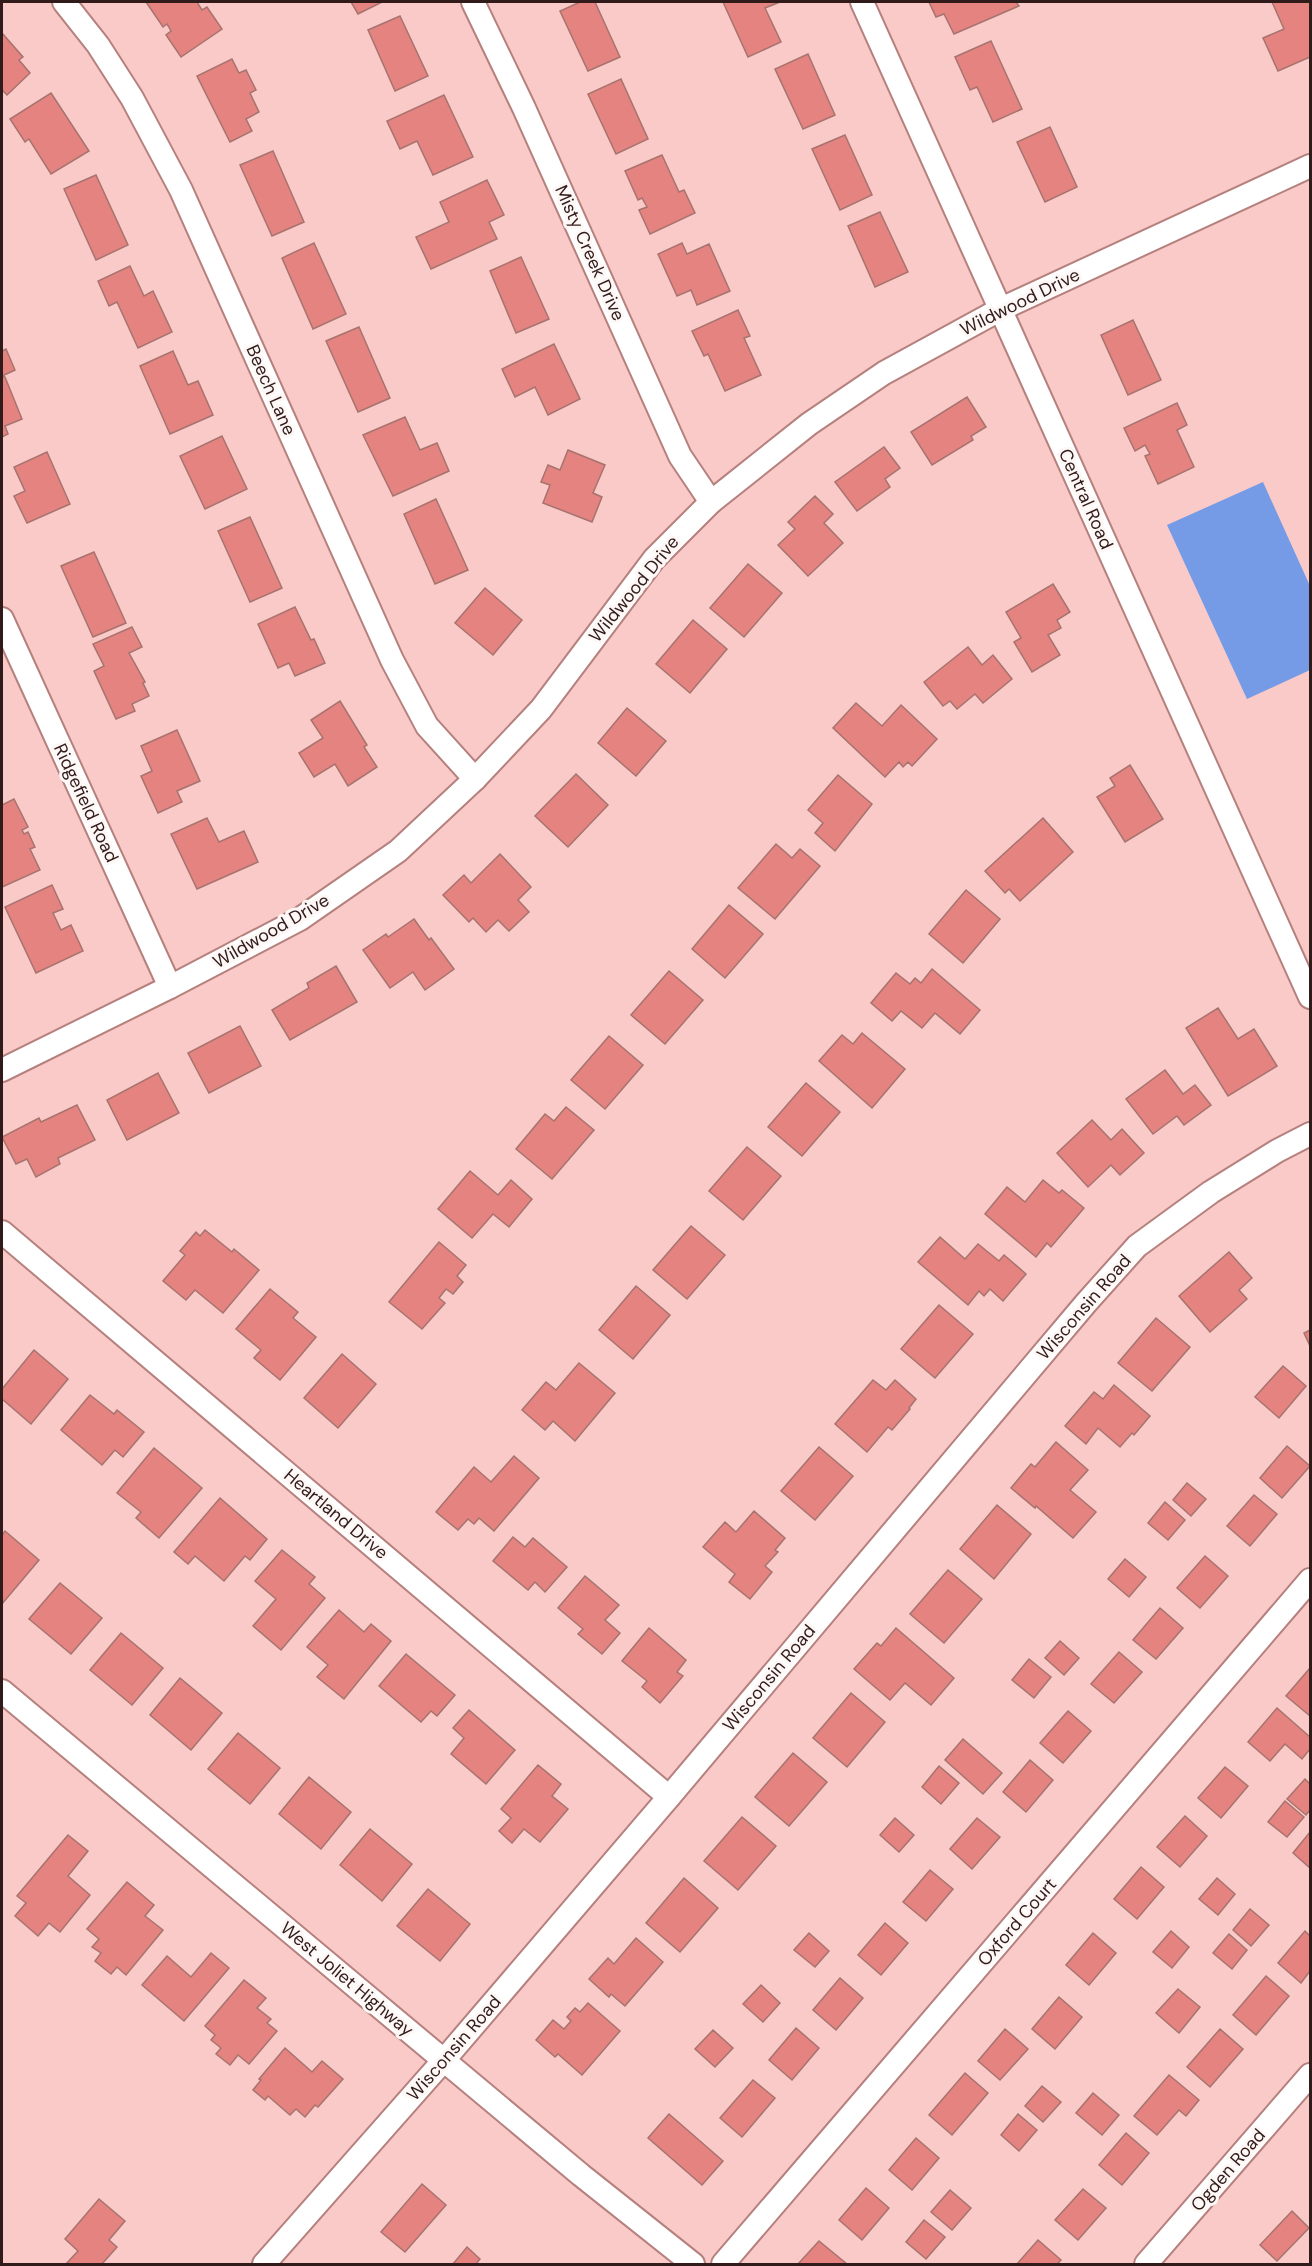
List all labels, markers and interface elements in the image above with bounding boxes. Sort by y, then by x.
street label: Misty Creek Drive [549,181,631,325]
street label: Wildwood Drive [956,263,1084,341]
street label: Beech Lane [240,341,302,439]
street label: Central Road [1053,445,1119,553]
street label: Wildwood Drive [584,531,684,647]
street label: Ridgefield Road [48,740,124,866]
street label: Wildwood Drive [208,888,334,974]
street label: Wisconsin Road [1031,1249,1137,1365]
street label: Heartland Drive [279,1463,393,1565]
street label: Wisconsin Road [717,1620,821,1736]
street label: Oxford Court [972,1873,1062,1971]
street label: West Joliet Highway [275,1916,419,2042]
street label: Wisconsin Road [401,1990,507,2106]
street label: Ogden Road [1185,2124,1271,2216]

